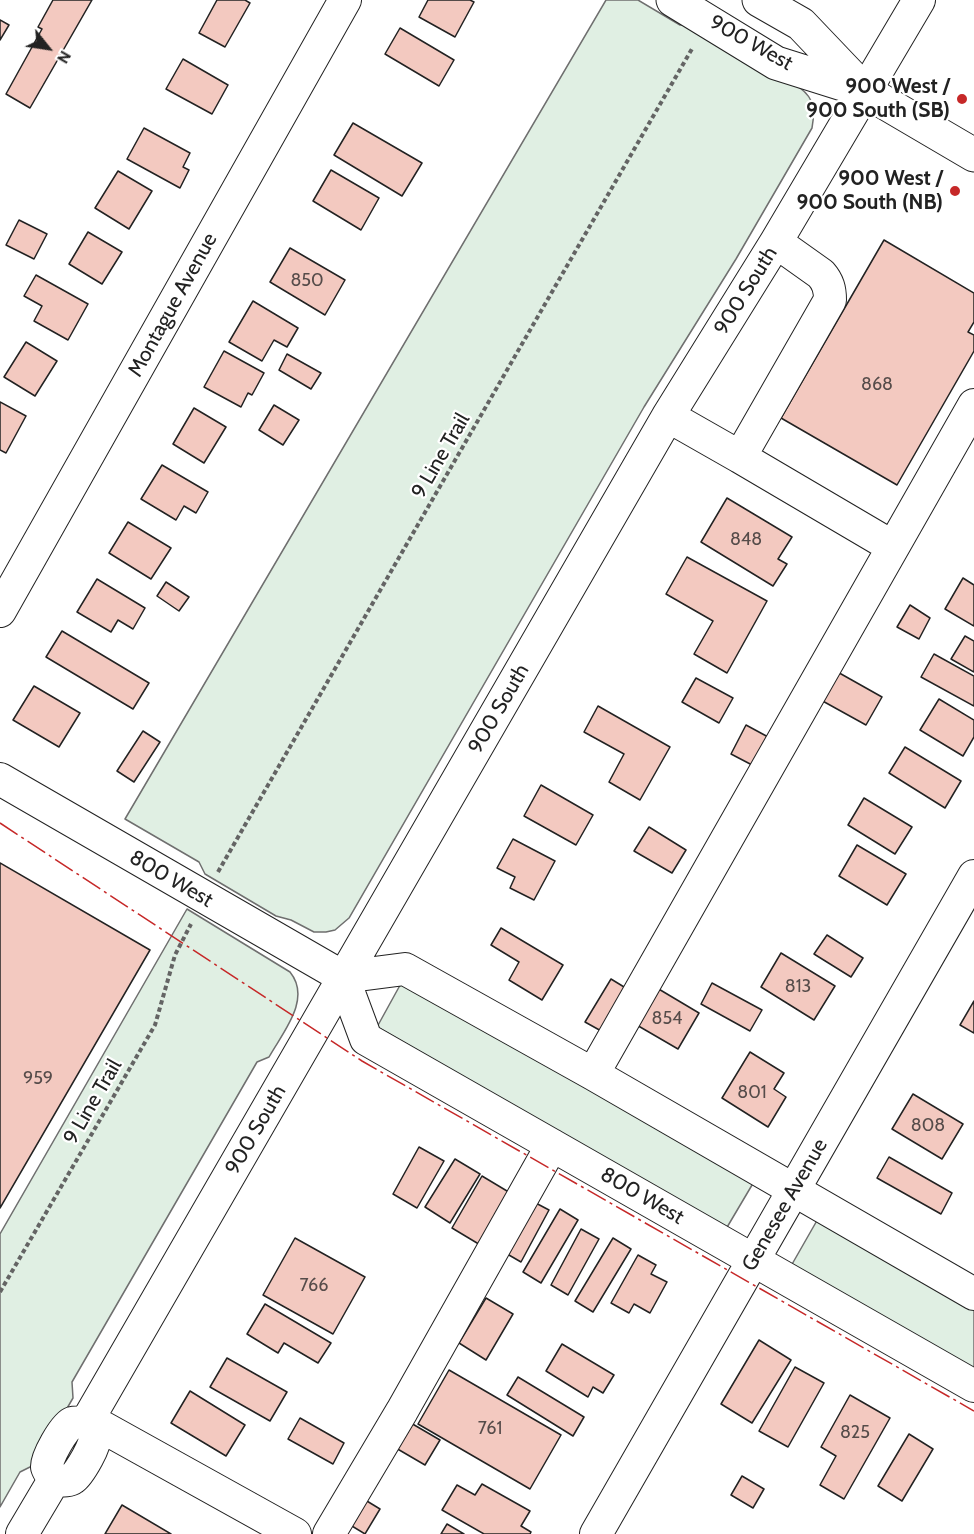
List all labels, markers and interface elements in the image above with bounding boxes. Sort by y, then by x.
street label: 900 West [705,10,797,76]
north arrow [18,18,78,78]
text: N [53,48,75,67]
place label: 900 West / 900 South (SB) [806,74,950,124]
marker: 900 West / 900 South (SB) [955,92,969,106]
place label: 900 West / 900 South (NB) [796,166,943,216]
marker: 900 West / 900 South (NB) [948,184,962,198]
street label: Montague Avenue [123,229,223,381]
street label: 900 South [709,242,783,340]
house number: 850 [290,270,324,292]
house number: 868 [861,374,893,396]
street label: 9 Line Trail [407,409,475,503]
house number: 848 [730,529,762,551]
street label: 900 South [463,660,535,758]
street label: 800 West [125,845,217,913]
house number: 813 [785,976,811,998]
house number: 854 [651,1008,683,1030]
street label: 9 Line Trail [59,1055,127,1149]
house number: 959 [23,1068,53,1090]
street label: 900 South [220,1081,292,1179]
house number: 801 [737,1082,767,1104]
house number: 808 [911,1115,945,1137]
street label: Genesee Avenue [737,1134,833,1276]
street label: 800 West [596,1162,688,1230]
house number: 766 [299,1275,329,1297]
house number: 761 [478,1418,502,1440]
house number: 825 [840,1422,870,1444]

